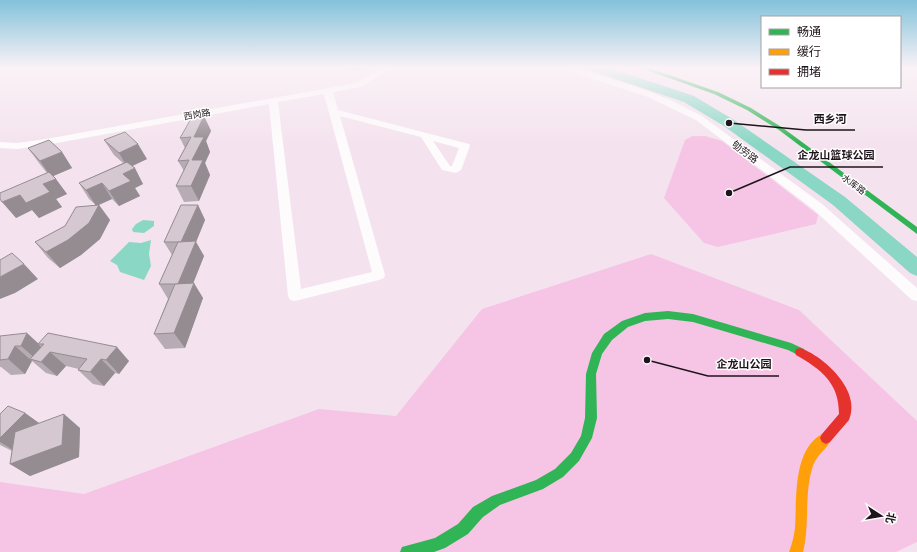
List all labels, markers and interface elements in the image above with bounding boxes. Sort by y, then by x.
legend [761,16,901,88]
text: 畅通 [797,24,821,39]
text: 缓行 [797,44,821,59]
text: 拥堵 [797,64,821,79]
street label: 西岗路 [183,106,211,122]
callout: 西乡河 [806,107,855,130]
text: 西乡河 [814,112,847,126]
street label: 劬劳路 [729,138,761,166]
callout: 企龙山篮球公园 [790,144,883,167]
text: 企龙山篮球公园 [798,148,875,162]
street label: 水库路 [840,171,868,197]
callout: 企龙山公园 [708,353,779,376]
text: 企龙山公园 [717,357,772,371]
north arrow [861,496,901,536]
text: 北 [883,511,899,525]

